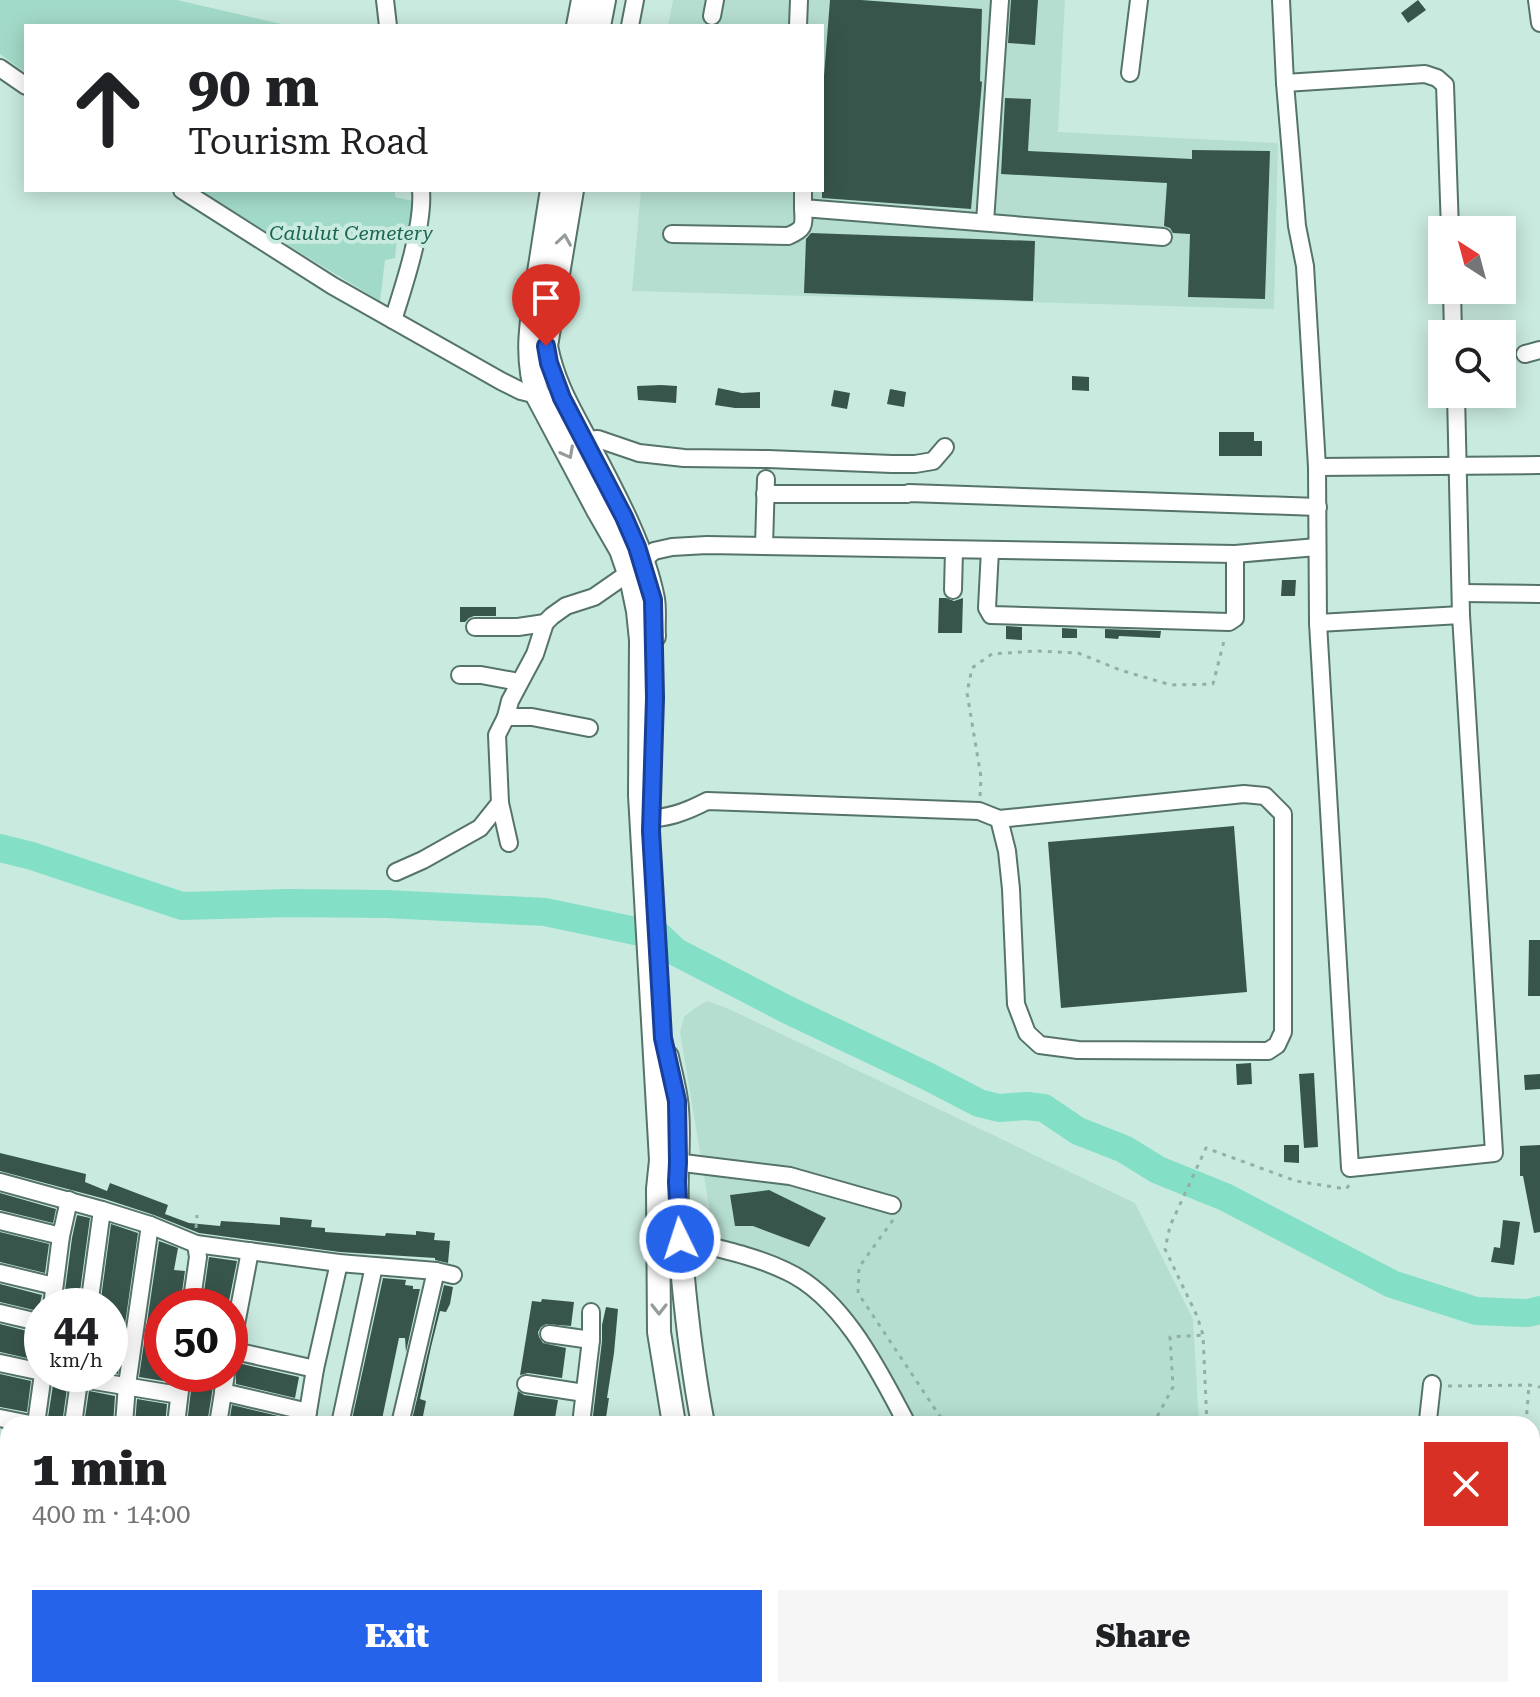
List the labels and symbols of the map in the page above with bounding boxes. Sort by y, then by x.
north arrow [1428,216,1516,304]
park label: Calulut Cemetery [269,221,433,245]
one-way arrow [555,233,572,247]
pin [512,264,580,346]
one-way arrow [558,445,573,460]
position arrow [638,1197,722,1281]
speed limit sign: 50 [144,1288,248,1392]
one-way arrow [650,1303,668,1316]

